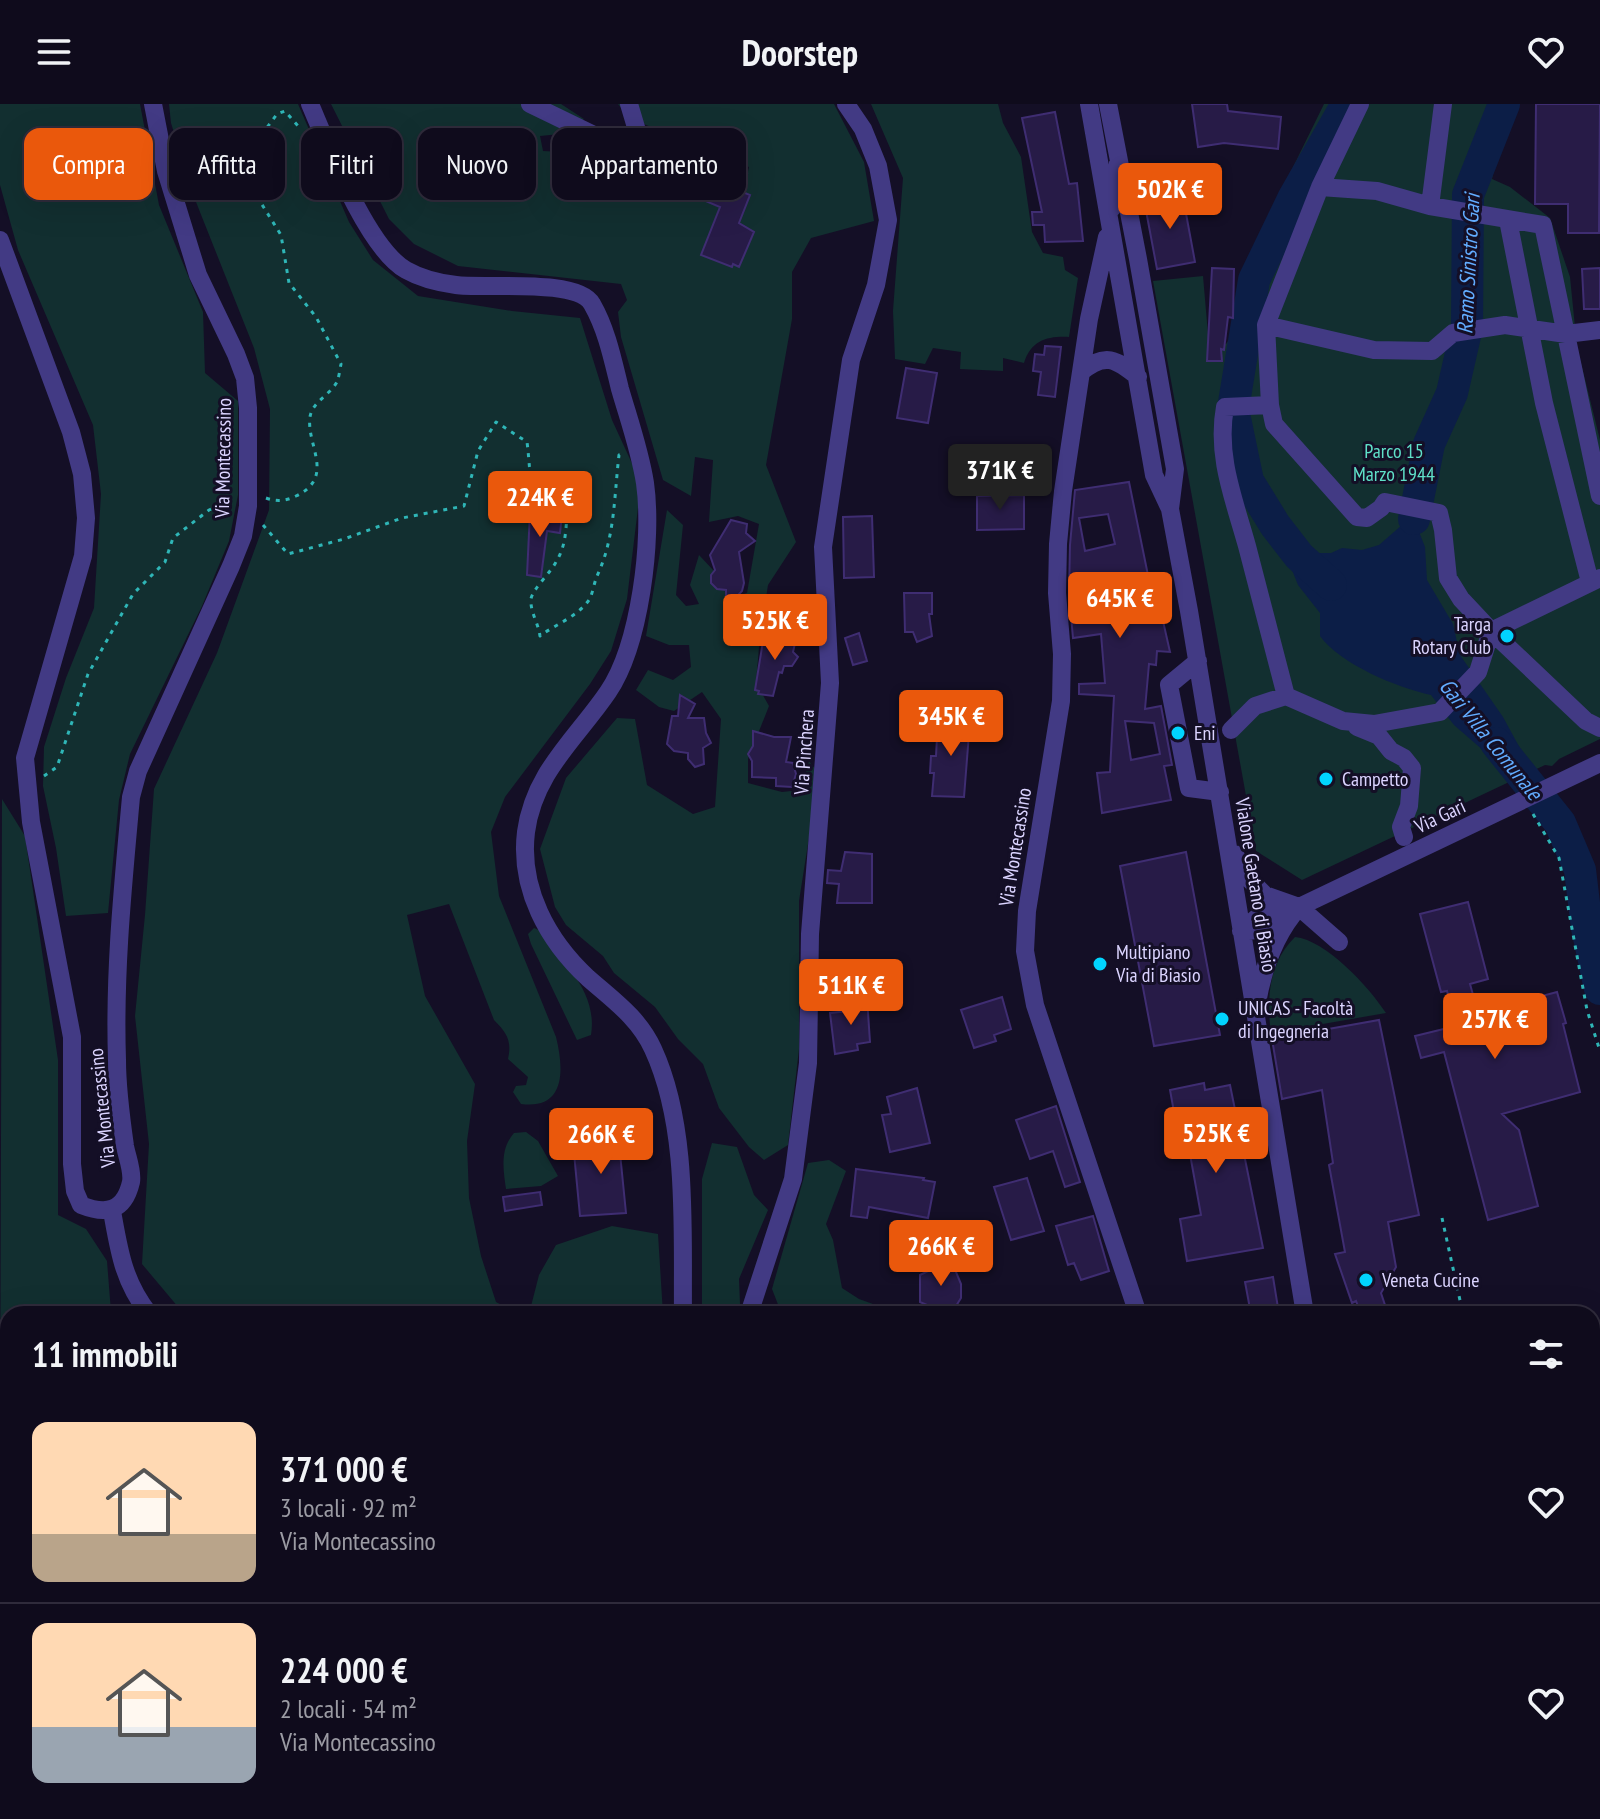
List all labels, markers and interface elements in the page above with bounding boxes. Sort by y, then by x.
text: Doorstep [742,29,858,76]
icon: menu [32,30,76,74]
icon: heart [1524,30,1568,74]
chip: Compra [24,128,153,200]
chip: Affitta [169,128,285,200]
chip: Filtri [301,128,402,200]
chip: Nuovo [418,128,536,200]
chip: Appartamento [552,128,746,200]
pin: 502K € [1105,163,1235,231]
text: 502K € [1136,172,1204,205]
water label: Ramo Sinistro Gari [1450,190,1486,335]
street label: Via Montecassino [209,398,237,519]
park label: Parco 15 Marzo 1944 [1353,438,1435,487]
pin: 371K € [935,444,1065,512]
text: 371K € [966,453,1034,486]
pin: 224K € [475,471,605,539]
text: 224K € [506,480,574,513]
pin: 645K € [1055,572,1185,640]
text: 645K € [1086,581,1154,614]
pin: 525K € [710,594,840,662]
text: 525K € [741,603,809,636]
place label: Targa Rotary Club [1412,611,1491,660]
marker: Targa Rotary Club [1498,627,1516,645]
water label: Gari Villa Comunale [1433,672,1550,807]
pin: 345K € [886,690,1016,758]
text: 345K € [917,699,985,732]
street label: Via Pinchera [788,708,820,797]
place label: Eni [1194,720,1216,746]
marker: Eni [1169,724,1187,742]
place label: Campetto [1342,766,1408,792]
marker: Campetto [1317,770,1335,788]
street label: Via Montecassino [993,786,1037,909]
street label: Via Gari [1409,793,1470,840]
street label: Vialone Gaetano di Biasio [1229,795,1283,974]
place label: Multipiano Via di Biasio [1115,939,1201,988]
marker: Multipiano Via di Biasio [1091,955,1109,973]
pin: 511K € [786,959,916,1027]
text: 511K € [817,968,885,1001]
pin: 257K € [1430,993,1560,1061]
place label: UNICAS - Facoltà di Ingegneria [1238,995,1353,1044]
text: 257K € [1461,1002,1529,1035]
marker: UNICAS - Facoltà di Ingegneria [1213,1010,1231,1028]
street label: Via Montecassino [83,1047,121,1170]
pin: 525K € [1151,1107,1281,1175]
pin: 266K € [536,1108,666,1176]
text: 525K € [1182,1116,1250,1149]
text: 266K € [567,1117,635,1150]
pin: 266K € [876,1220,1006,1288]
text: 266K € [907,1229,975,1262]
place label: Veneta Cucine [1381,1267,1479,1293]
marker: Veneta Cucine [1357,1271,1375,1289]
text: 11 immobili [32,1332,178,1376]
icon: filters [1524,1332,1568,1376]
text: 371 000 € [280,1447,408,1491]
icon: home [96,1454,192,1550]
icon: heart [1524,1480,1568,1524]
text: 3 locali · 92 m² [280,1491,417,1524]
text: Via Montecassino [280,1524,436,1557]
text: 224 000 € [280,1648,408,1692]
icon: home [96,1655,192,1751]
icon: heart [1524,1681,1568,1725]
text: 2 locali · 54 m² [280,1692,417,1725]
text: Via Montecassino [280,1725,436,1758]

